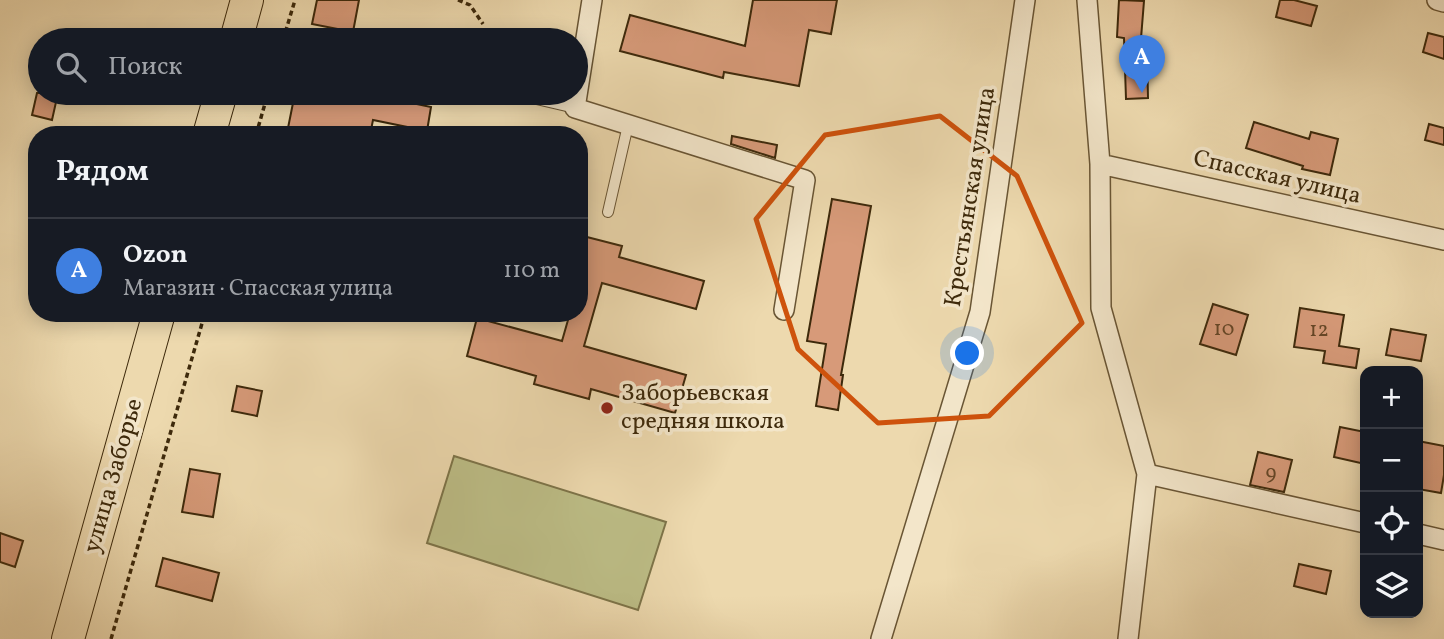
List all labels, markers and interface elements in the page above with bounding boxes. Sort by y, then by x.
search box [28,28,588,105]
pin: A [1119,35,1165,93]
icon: search [52,48,90,86]
text: Поиск [108,49,182,85]
street label: Крестьянская улица [937,85,1005,309]
street label: Спасская улица [1190,142,1364,214]
text: Рядом [56,151,149,193]
text: Ozon [123,237,188,273]
text: A [71,255,87,287]
text: 110 m [503,255,560,287]
text: Магазин · Спасская улица [123,273,393,305]
house number: 10 [1214,315,1234,344]
house number: 12 [1309,316,1329,345]
your location [950,336,984,370]
map controls [1360,366,1423,618]
button: + [1360,366,1423,429]
place label: Заборьевская средняя школа [621,377,785,439]
street label: улица Заборье [76,395,152,557]
marker: Заборьевская средняя школа [599,400,615,416]
button: − [1360,429,1423,492]
house number: 9 [1266,459,1277,488]
button: locate [1360,492,1423,555]
button: layers [1360,555,1423,618]

